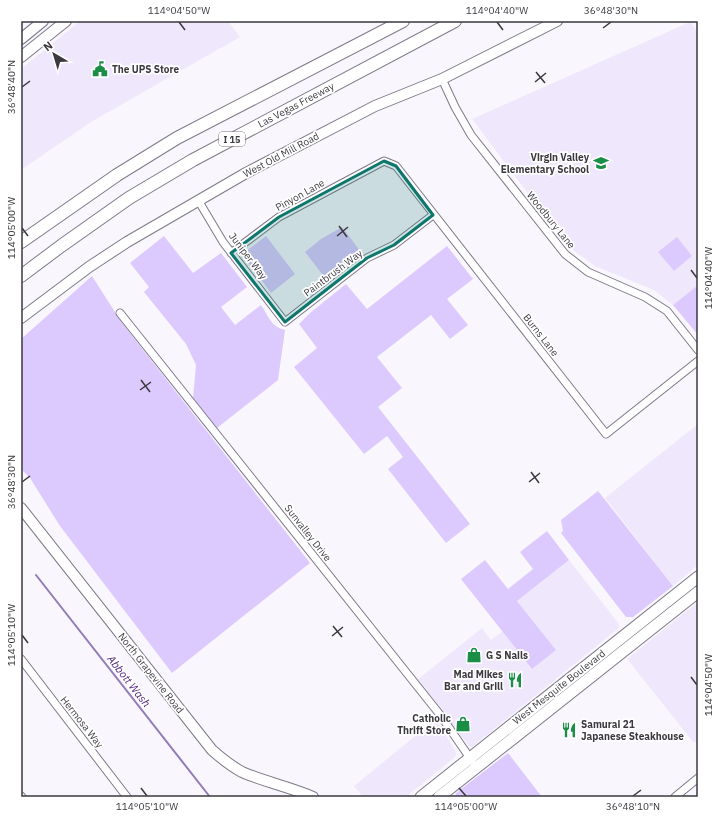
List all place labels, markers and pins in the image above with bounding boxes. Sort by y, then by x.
public building icon: The UPS Store [91,60,109,78]
place label: The UPS Store [112,63,179,76]
place label: Virgin Valley Elementary School [501,151,590,176]
school or university icon: Virgin Valley Elementary School [592,154,610,172]
shop icon: G S Nails [465,646,483,664]
place label: G S Nails [486,649,528,662]
place label: Mad Mikes Bar and Grill [444,668,503,693]
restaurant icon: Mad Mikes Bar and Grill [506,671,524,689]
place label: Catholic Thrift Store [397,712,451,737]
shop icon: Catholic Thrift Store [454,715,472,733]
place label: Samurai 21 Japanese Steakhouse [581,718,684,743]
restaurant icon: Samurai 21 Japanese Steakhouse [560,721,578,739]

